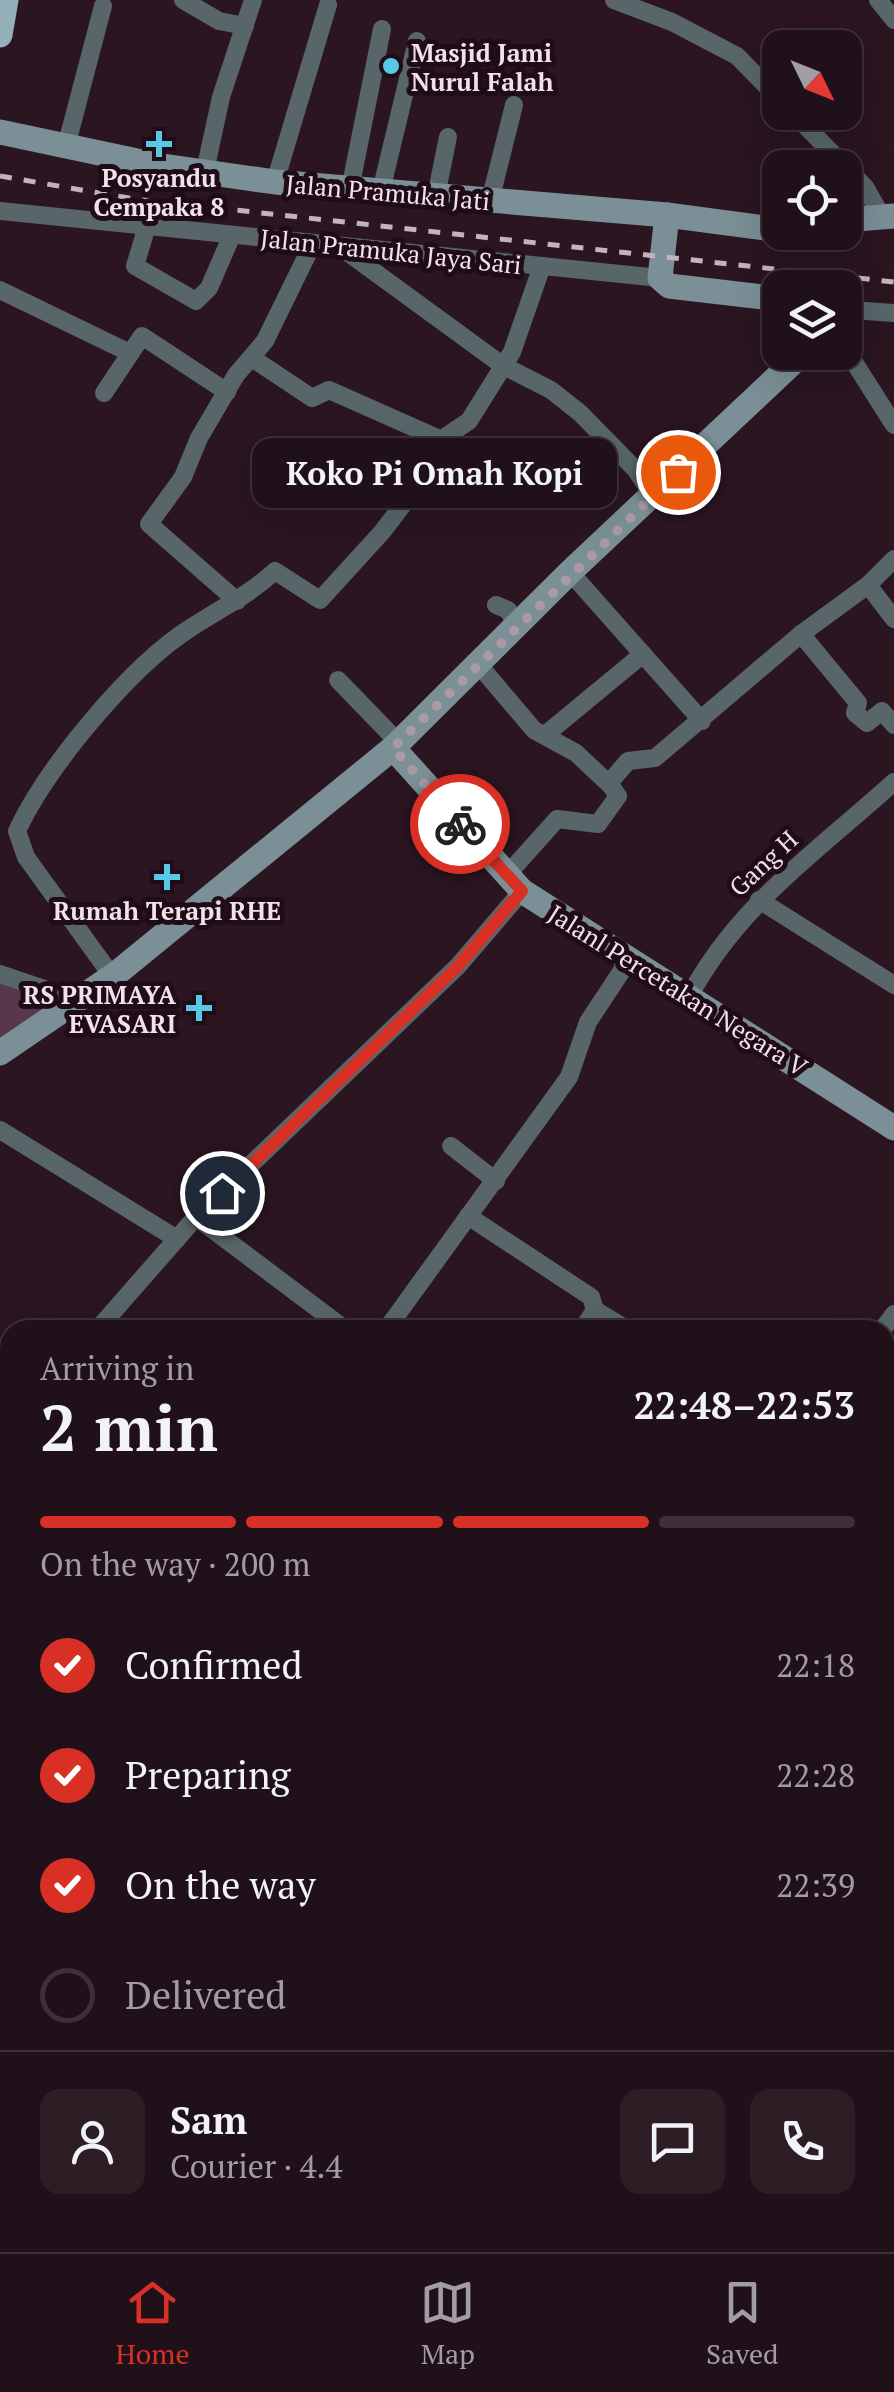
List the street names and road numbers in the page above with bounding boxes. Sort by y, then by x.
street label: Jalan Pramuka Jati [285,167,491,217]
street label: Jalan Pramuka Jaya Sari [259,221,523,281]
street label: Gang H [722,823,804,903]
street label: Jalanl Percetakan Negara V [542,897,815,1084]

